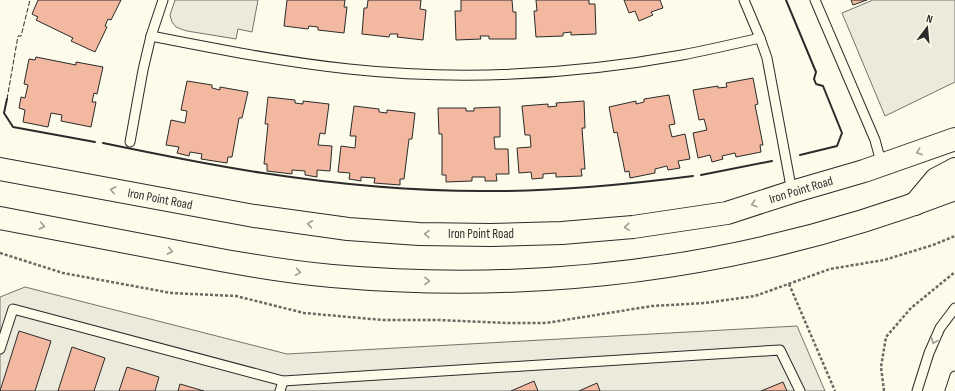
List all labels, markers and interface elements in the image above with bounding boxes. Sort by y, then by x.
north arrow [907,8,947,48]
text: N [925,12,934,26]
one-way arrow [915,148,922,156]
street label: Iron Point Road [767,173,835,207]
street label: Iron Point Road [126,185,194,213]
one-way arrow [110,186,116,195]
one-way arrow [751,199,758,208]
one-way arrow [307,220,313,229]
one-way arrow [39,222,45,230]
one-way arrow [624,223,630,232]
street label: Iron Point Road [448,226,514,242]
one-way arrow [424,230,430,238]
one-way arrow [166,246,173,254]
one-way arrow [295,267,301,276]
one-way arrow [424,277,430,285]
one-way arrow [931,337,939,344]

